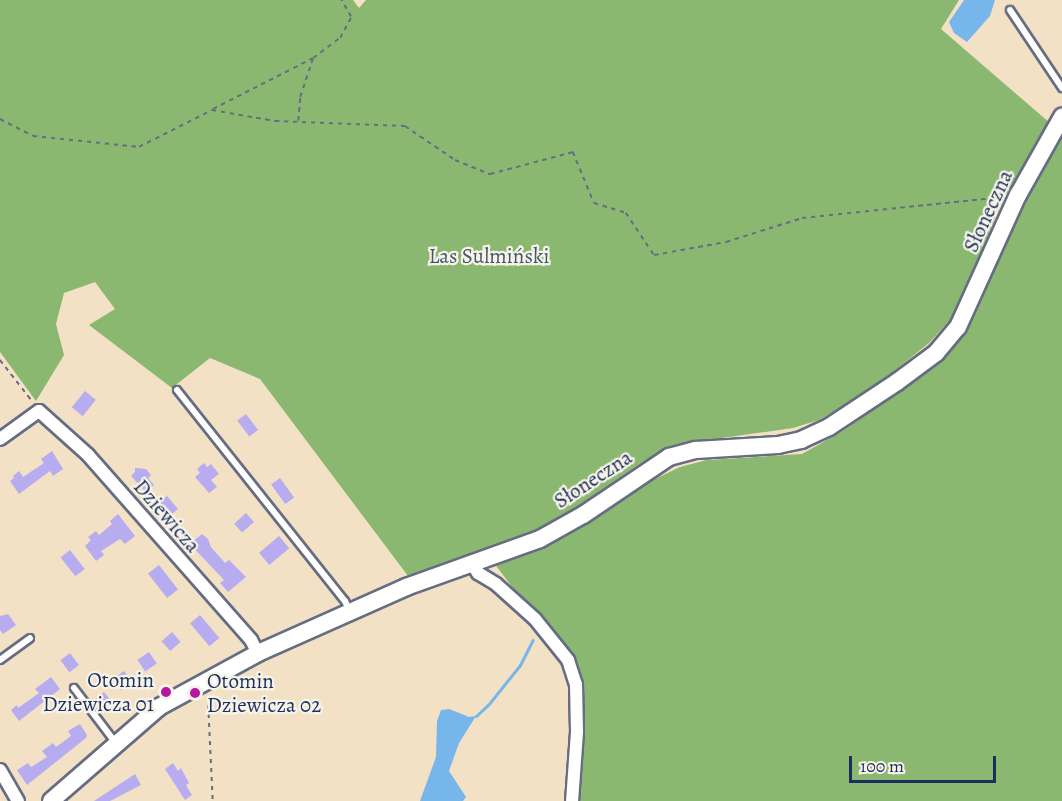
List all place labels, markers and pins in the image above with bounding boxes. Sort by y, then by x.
place label: Otomin Dziewicza 01 [43,667,154,717]
place label: Otomin Dziewicza 02 [207,668,321,718]
marker: Otomin Dziewicza 01 [159,685,173,699]
marker: Otomin Dziewicza 02 [188,686,202,700]

